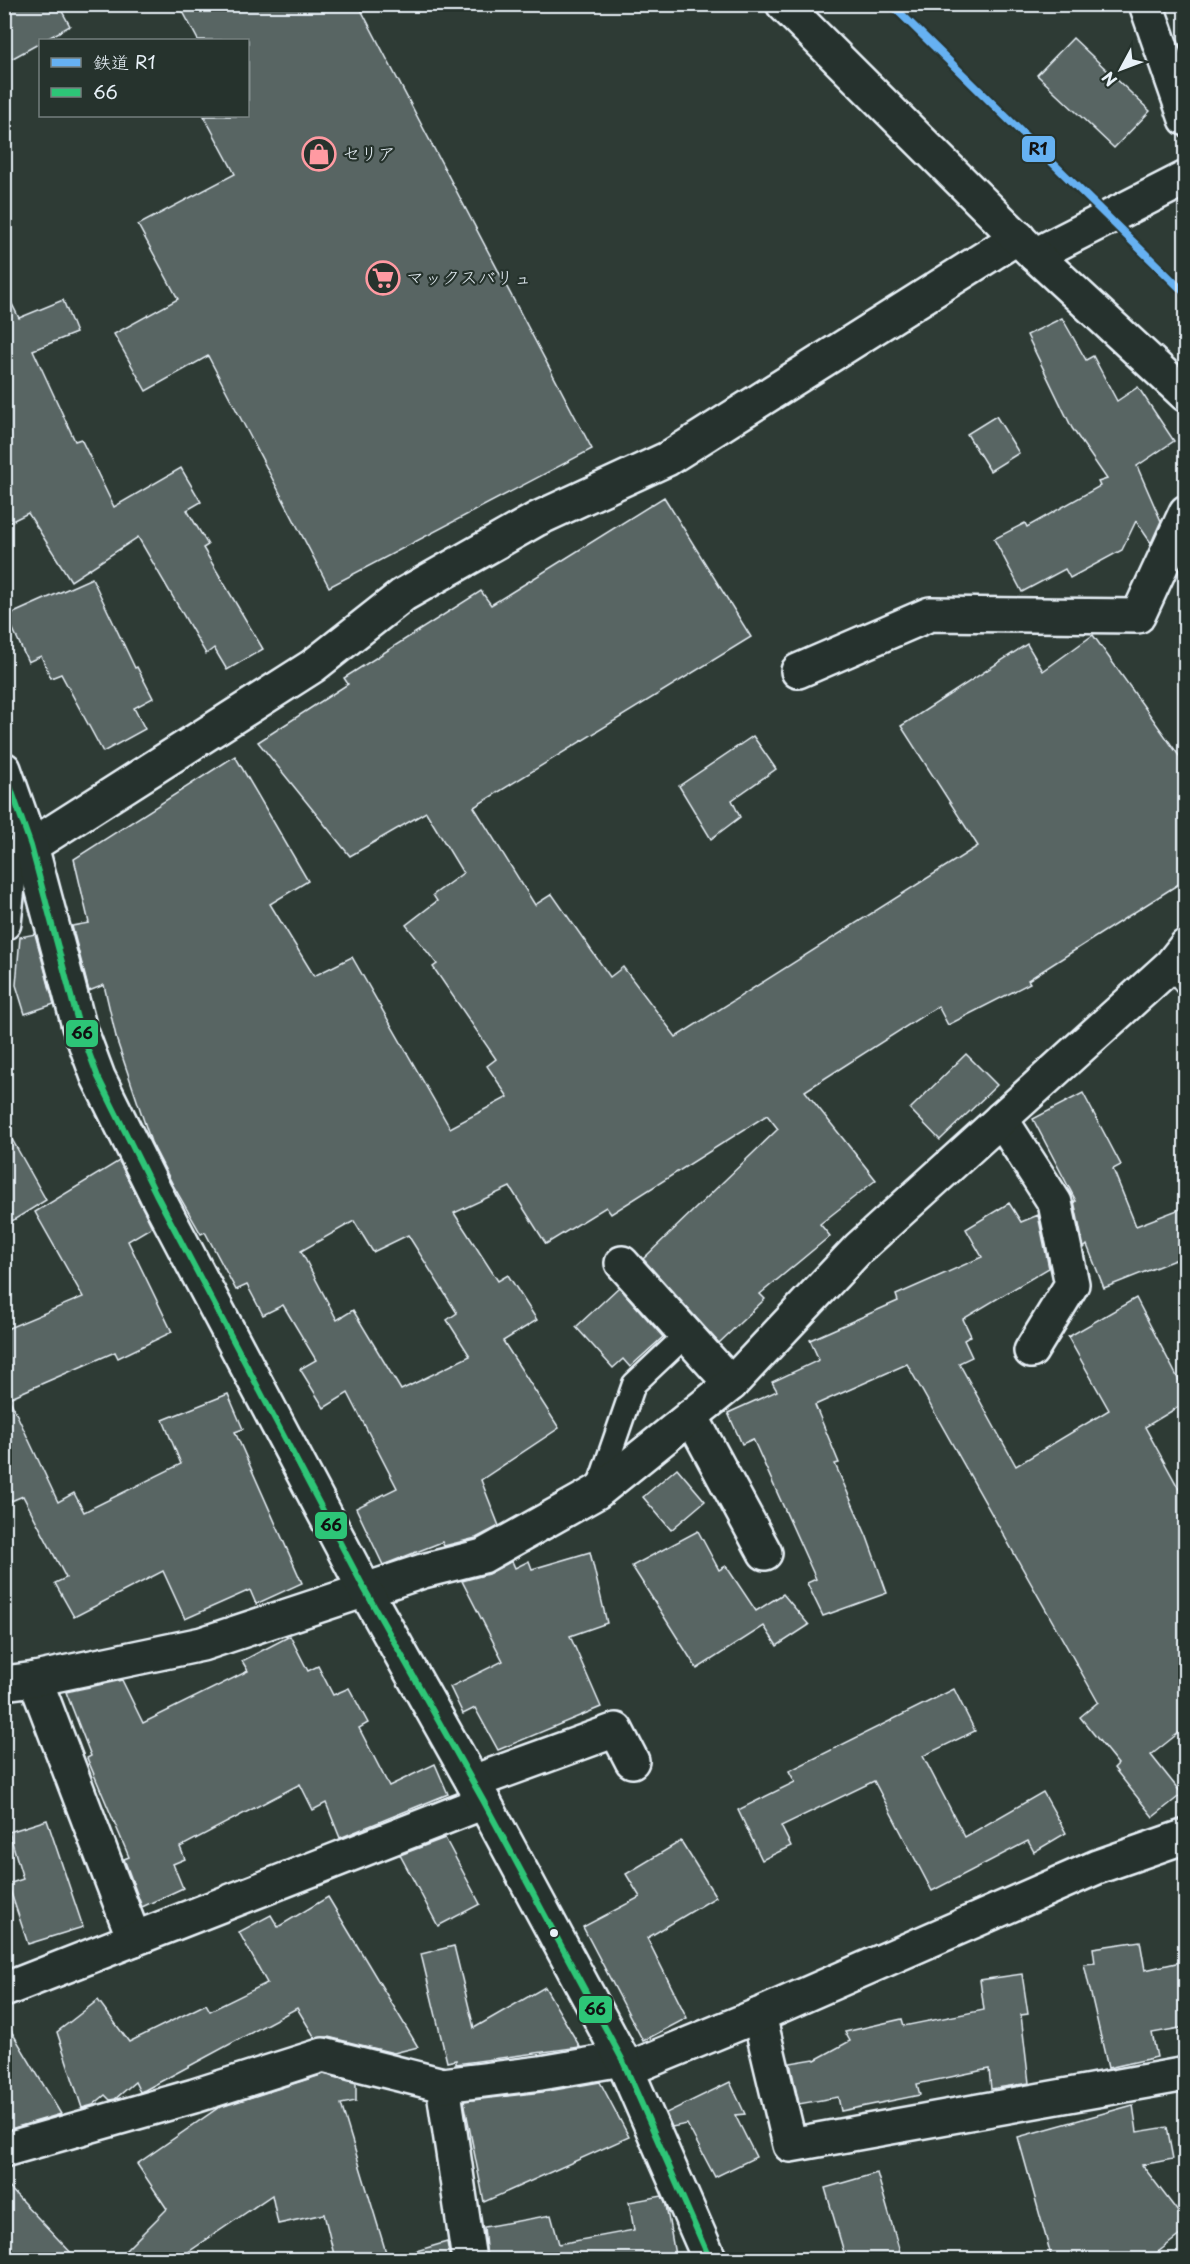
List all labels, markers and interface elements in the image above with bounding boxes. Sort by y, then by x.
legend [39,39,249,117]
north arrow [1091,39,1151,99]
text: 鉄道 R1 [93,48,156,75]
text: N [1096,67,1122,92]
text: 66 [93,78,118,105]
line badge: R1 [1021,135,1056,163]
shop icon: セリア [301,136,337,172]
text: R1 [1029,136,1048,160]
place label: セリア [342,139,396,166]
supermarket icon: マックスバリュ [365,260,401,296]
place label: マックスバリュ [406,263,532,290]
line badge: 66 [65,1019,99,1048]
text: 66 [71,1020,93,1044]
line badge: 66 [314,1511,348,1540]
text: 66 [320,1512,342,1536]
unlabelled marker [548,1927,560,1939]
line badge: 66 [578,1995,613,2024]
text: 66 [584,1996,606,2020]

